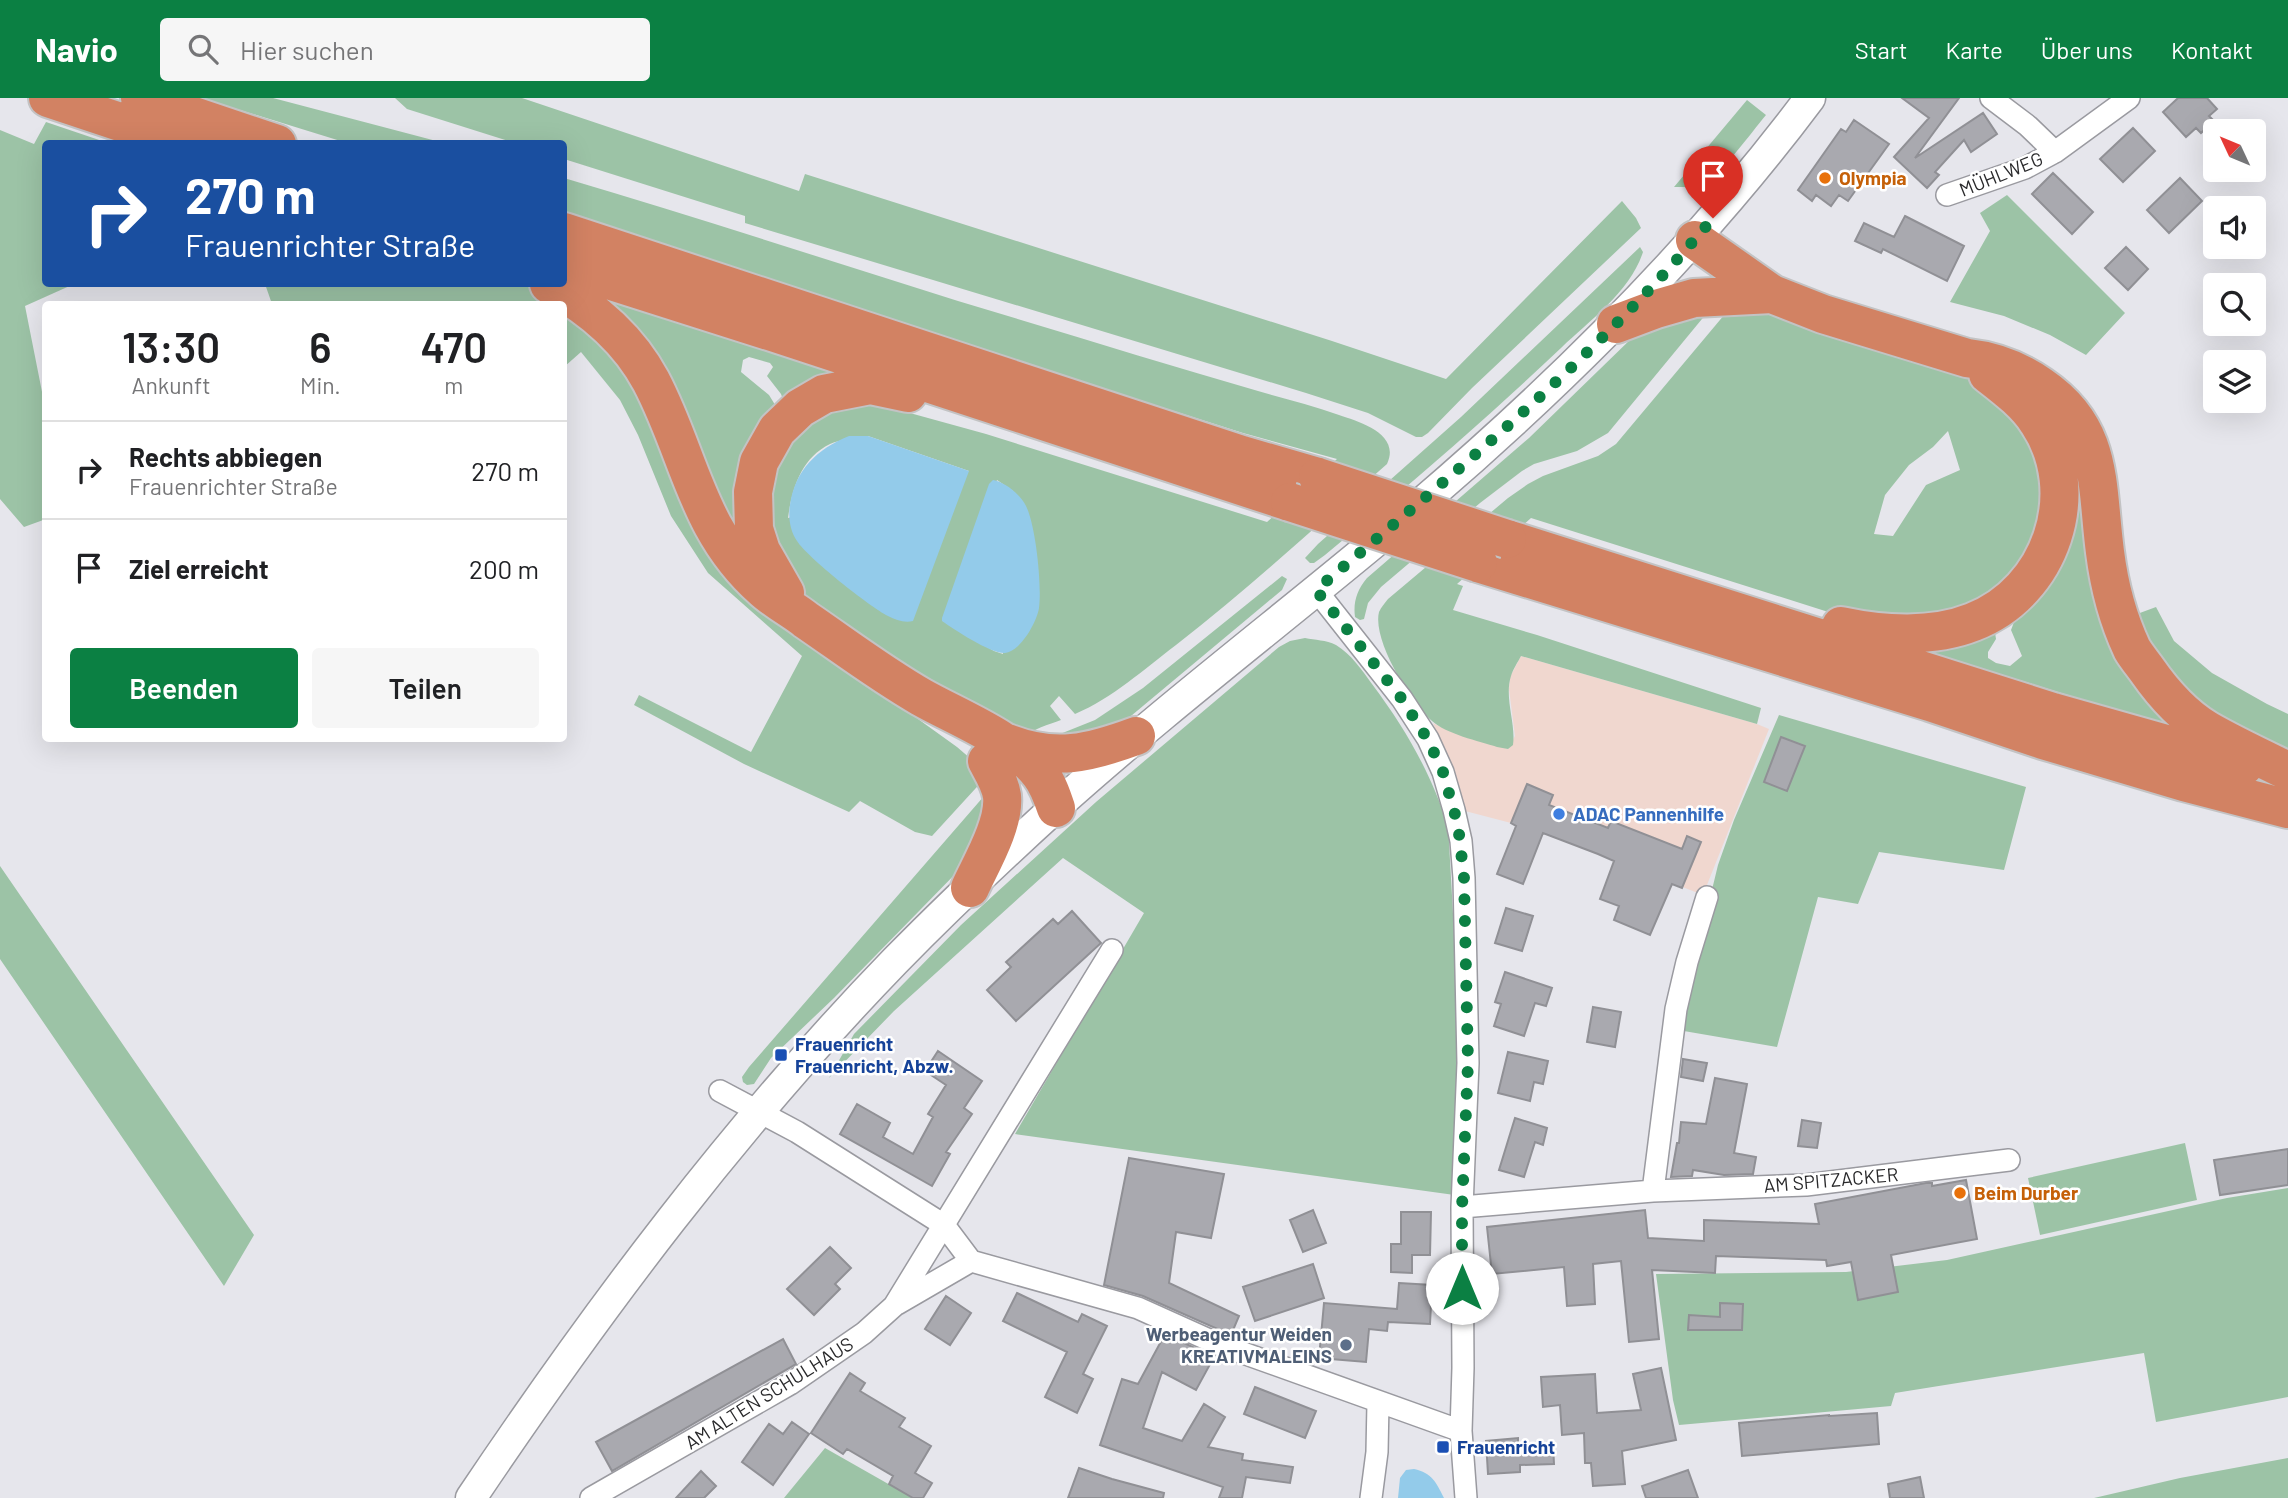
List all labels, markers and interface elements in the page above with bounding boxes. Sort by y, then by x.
search box [160,18,650,81]
text: Navio [35,29,118,69]
icon: search [184,30,222,68]
text: Hier suchen [240,34,374,65]
text: Start [1855,35,1908,64]
text: Karte [1946,35,2003,64]
text: Über uns [2041,35,2133,64]
text: Kontakt [2171,35,2253,64]
north arrow [2203,119,2266,182]
map controls [2203,119,2266,413]
pin [1683,146,1743,218]
street label: MÜHLWEG [1956,146,2046,201]
icon: arrive [1694,157,1732,195]
text: 270 m [185,165,315,224]
place label: Olympia [1839,166,1907,189]
icon: right [70,168,161,259]
marker: Olympia [1817,170,1833,186]
button: sound [2203,196,2266,259]
text: Frauenrichter Straße [185,225,475,263]
button: search [2203,273,2266,336]
text: 13:30 [122,321,220,371]
text: 6 [309,321,331,371]
text: 470 [421,321,487,371]
button: layers [2203,350,2266,413]
text: Ankunft [131,371,211,399]
text: Min. [300,371,341,399]
text: m [444,371,463,399]
text: Rechts abbiegen [129,441,322,472]
icon: right [70,451,108,489]
text: 270 m [471,455,539,486]
text: Frauenrichter Straße [129,472,338,500]
icon: arrive [70,549,108,587]
text: Ziel erreicht [129,553,269,584]
text: 200 m [469,553,539,584]
button: Beenden [70,648,298,728]
button: Teilen [312,648,539,728]
place label: ADAC Pannenhilfe [1573,802,1724,825]
marker: ADAC Pannenhilfe [1551,806,1567,822]
place label: Frauenricht Frauenricht, Abzw. [795,1032,954,1077]
marker: Frauenricht Frauenricht, Abzw. [773,1047,789,1063]
street label: AM SPITZACKER [1763,1162,1899,1197]
place label: Beim Durber [1974,1181,2079,1204]
marker: Beim Durber [1952,1185,1968,1201]
position arrow [1425,1251,1499,1325]
place label: Werbeagentur Weiden KREATIVMALEINS [1146,1322,1332,1367]
street label: AM ALTEN SCHULHAUS [680,1331,857,1454]
marker: Werbeagentur Weiden KREATIVMALEINS [1338,1337,1354,1353]
place label: Frauenricht [1457,1435,1555,1458]
marker: Frauenricht [1435,1439,1451,1455]

